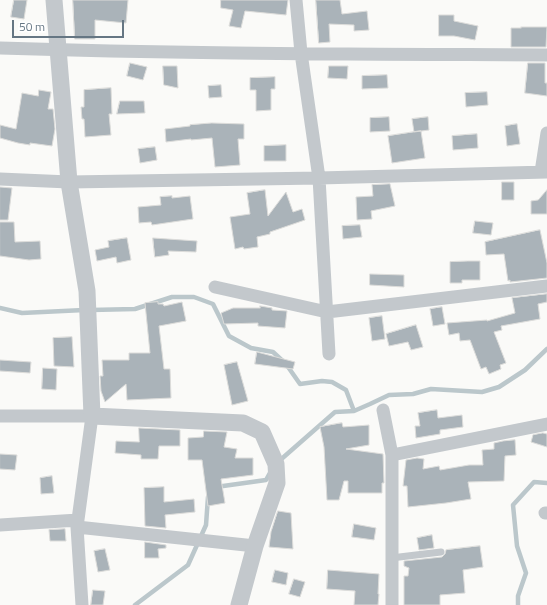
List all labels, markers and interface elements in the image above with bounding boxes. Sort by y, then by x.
scale bar [14,12,126,38]
text: 50 m [19,17,45,36]

